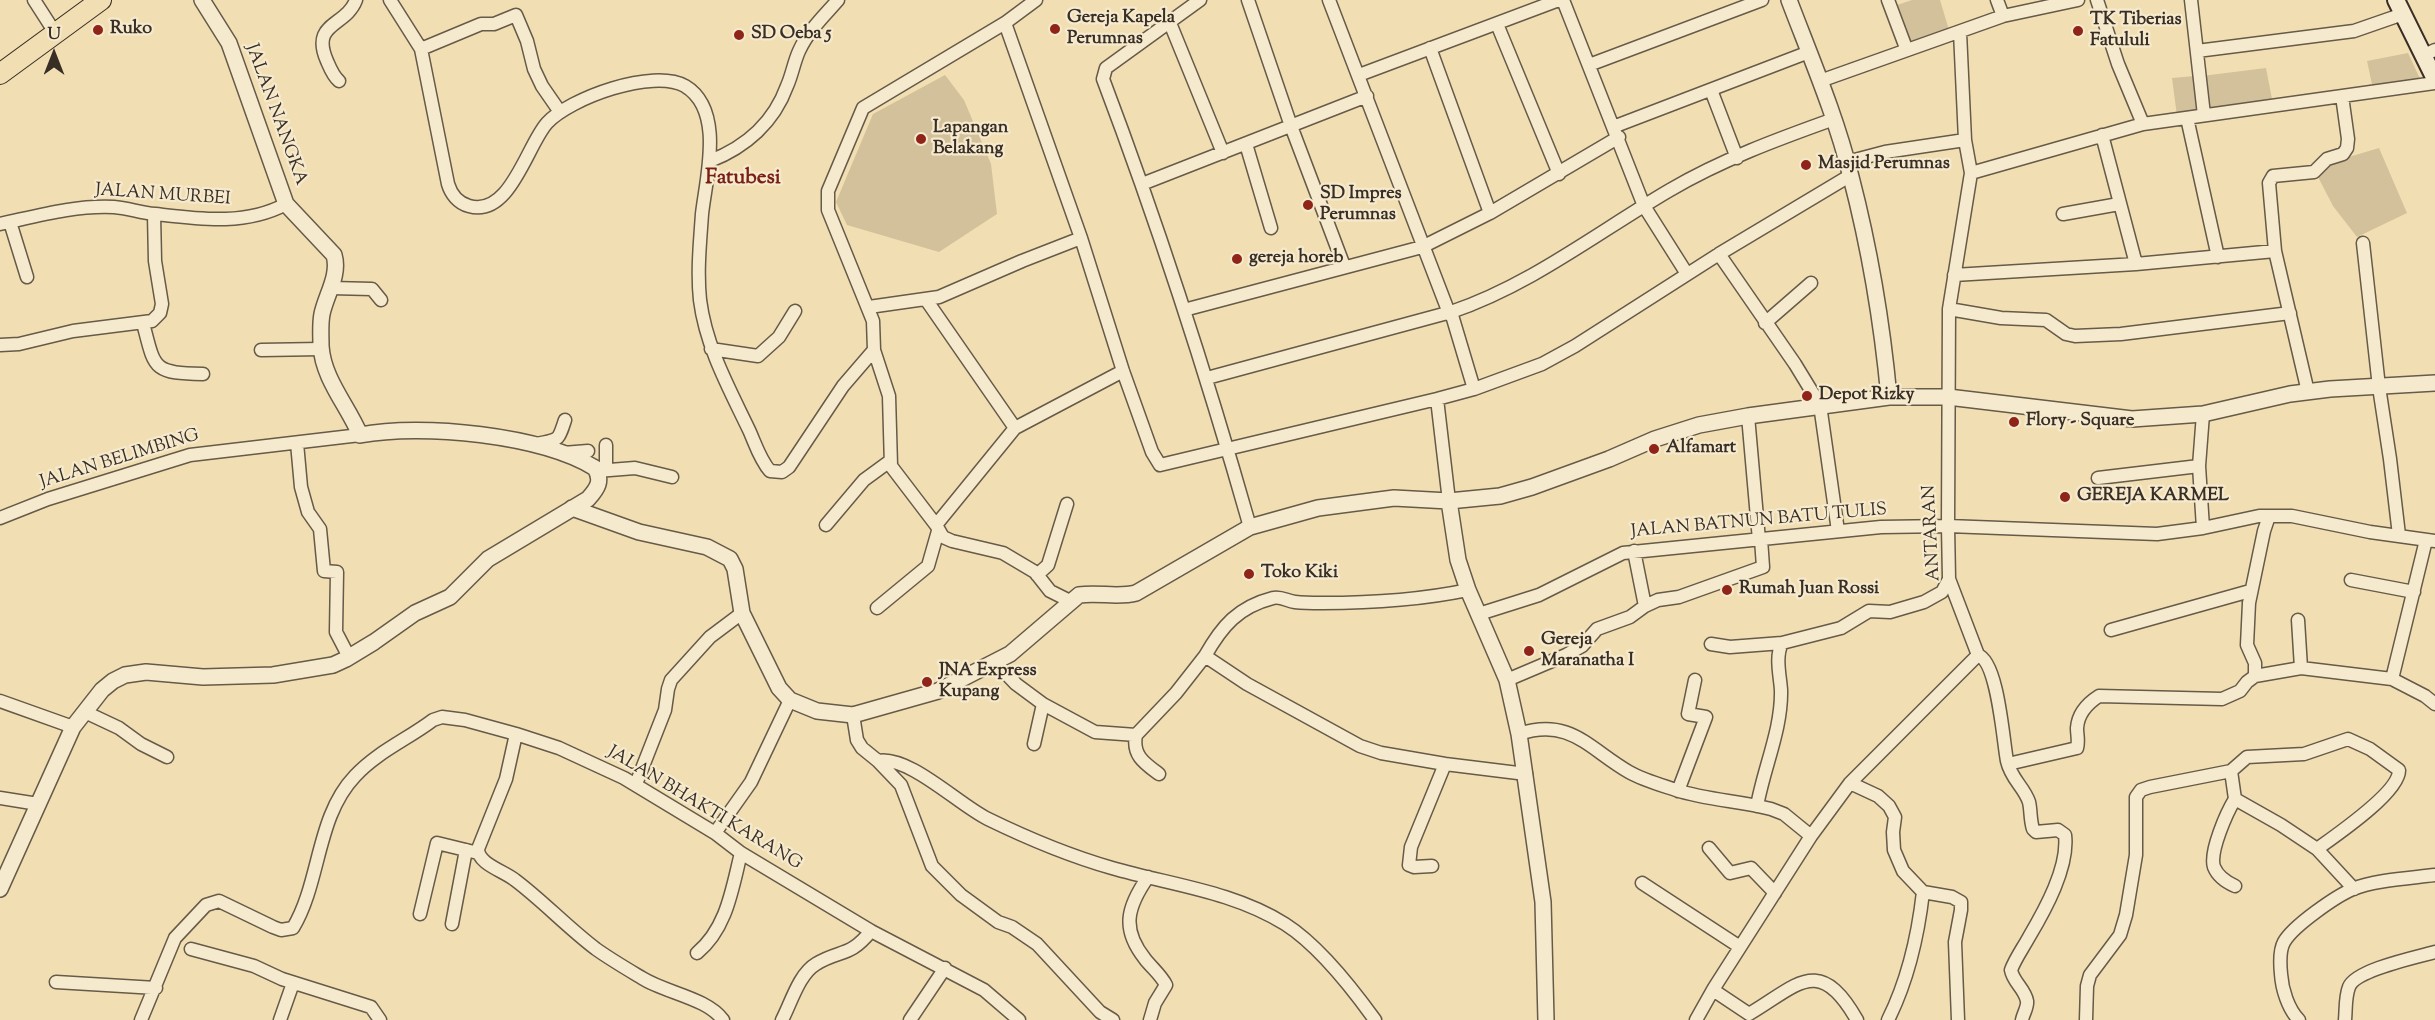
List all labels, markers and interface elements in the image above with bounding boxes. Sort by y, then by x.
place label: Gereja Kapela Perumnas [1067,8,1175,50]
place label: TK Tiberias Fatululi [2090,10,2182,52]
place label: Ruko [110,19,152,41]
marker: Gereja Kapela Perumnas [1048,22,1062,36]
marker: Ruko [91,23,105,37]
north arrow [24,24,84,84]
text: U [47,24,61,47]
place label: SD Oeba 5 [751,24,832,46]
marker: TK Tiberias Fatululi [2071,24,2085,38]
marker: SD Oeba 5 [732,28,746,42]
street label: JALAN NANGKA [239,41,311,189]
place label: Lapangan Belakang [933,118,1008,160]
marker: Lapangan Belakang [914,132,928,146]
place label: Masjid Perumnas [1818,154,1950,176]
marker: Masjid Perumnas [1799,158,1813,172]
district label: Fatubesi [705,166,781,192]
street label: JALAN MURBEI [95,180,231,212]
place label: SD Impres Perumnas [1320,184,1402,226]
marker: SD Impres Perumnas [1301,198,1315,212]
place label: gereja horeb [1249,248,1343,270]
marker: gereja horeb [1230,252,1244,266]
place label: Depot Rizky [1819,385,1914,407]
marker: Depot Rizky [1800,389,1814,403]
place label: Flory - Square [2026,411,2134,433]
marker: Flory - Square [2007,415,2021,429]
street label: JALAN BELIMBING [38,426,202,494]
place label: Alfamart [1666,438,1736,460]
marker: Alfamart [1647,442,1661,456]
street label: ANTARAN [1920,484,1946,582]
place label: GEREJA KARMEL [2077,486,2229,508]
marker: GEREJA KARMEL [2058,490,2072,504]
street label: JALAN BATNUN BATU TULIS [1630,500,1888,544]
place label: Toko Kiki [1261,563,1338,585]
marker: Toko Kiki [1242,567,1256,581]
place label: Rumah Juan Rossi [1739,579,1879,601]
marker: Rumah Juan Rossi [1720,583,1734,597]
place label: Gereja Maranatha I [1541,630,1634,672]
marker: Gereja Maranatha I [1522,644,1536,658]
place label: JNA Express Kupang [939,661,1037,704]
marker: JNA Express Kupang [920,675,934,689]
street label: JALAN BHAKTI KARANG [603,742,805,876]

